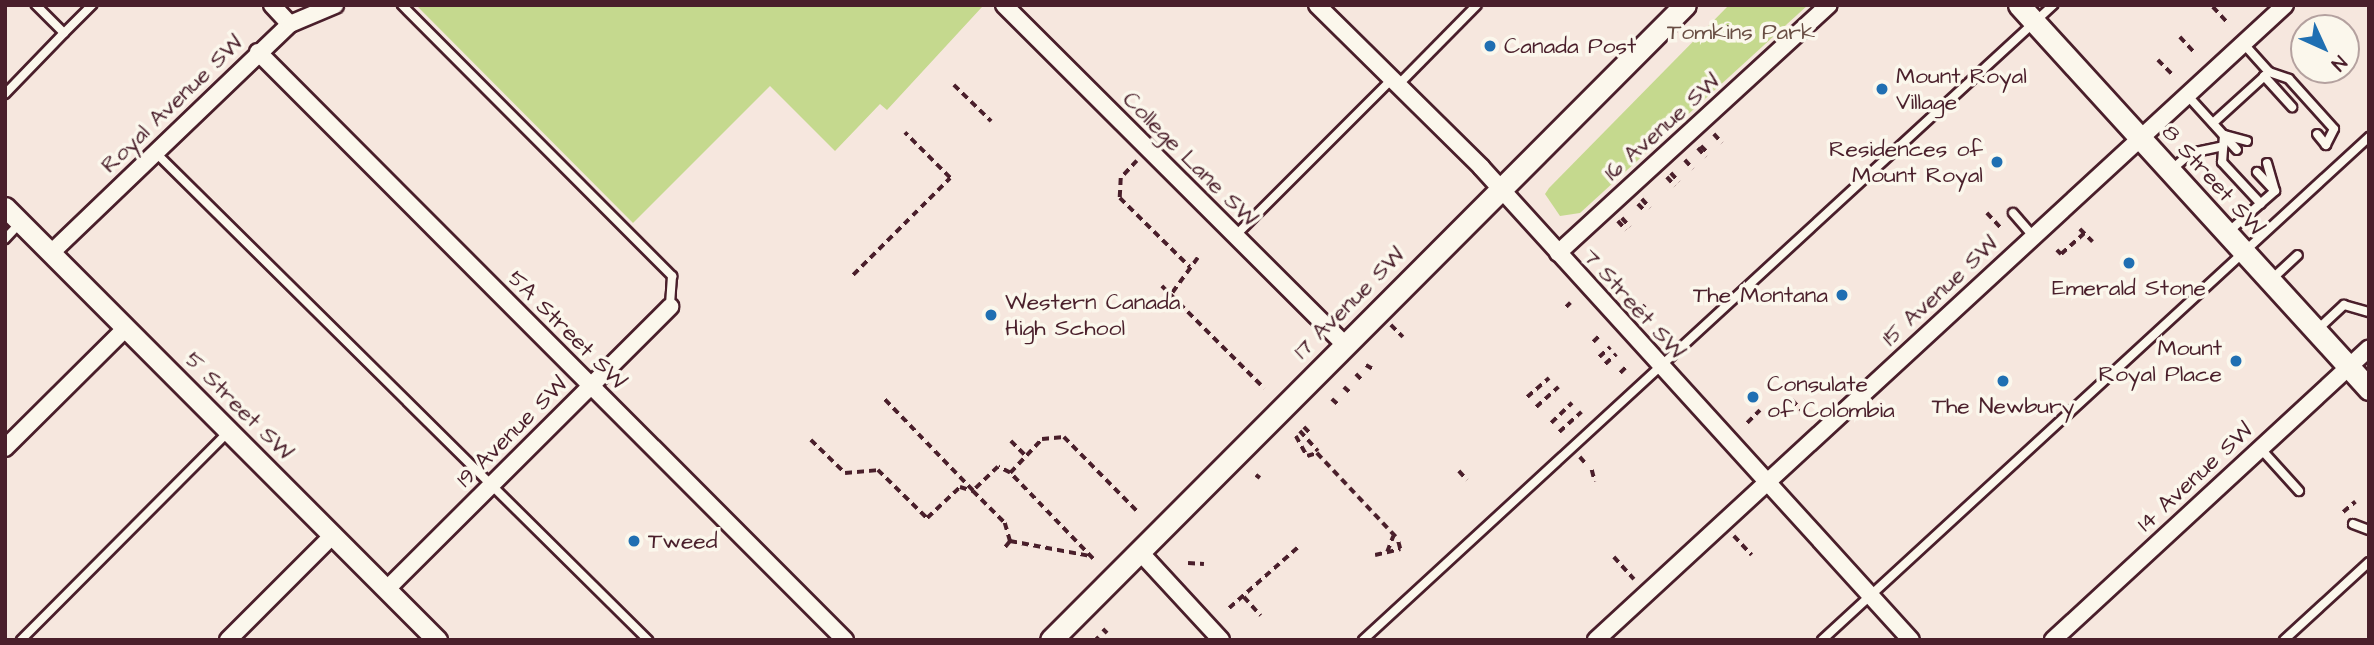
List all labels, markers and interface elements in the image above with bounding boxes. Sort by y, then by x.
north arrow [2290,14,2360,84]
park label: Tomkins Park [1667,18,1815,46]
street label: Royal Avenue SW [95,29,249,179]
place label: Canada Post [1504,32,1636,60]
marker: Canada Post [1482,38,1498,54]
text: N [2325,49,2353,77]
place label: Mount Royal Village [1896,62,2027,116]
street label: 16 Avenue SW [1598,68,1726,186]
marker: Mount Royal Village [1874,81,1890,97]
street label: College Lane SW [1117,86,1263,232]
street label: 8 Street SW [2156,118,2270,242]
place label: Residences of Mount Royal [1829,135,1983,189]
marker: Residences of Mount Royal [1989,154,2005,170]
street label: 15 Avenue SW [1876,230,2004,352]
street label: 17 Avenue SW [1287,241,1411,365]
street label: 7 Street SW [1577,243,1691,365]
marker: Emerald Stone [2121,255,2137,271]
street label: 5A Street SW [502,265,632,395]
place label: Emerald Stone [2052,274,2206,302]
place label: The Montana [1693,281,1828,309]
marker: The Montana [1834,287,1850,303]
place label: Western Canada High School [1005,288,1180,342]
marker: Western Canada High School [983,307,999,323]
place label: Mount Royal Place [2099,334,2222,388]
street label: 5 Street SW [179,346,299,466]
marker: Mount Royal Place [2228,353,2244,369]
place label: Consulate of Colombia [1767,370,1895,424]
street label: 19 Avenue SW [451,371,573,493]
marker: The Newbury [1995,373,2011,389]
marker: Consulate of Colombia [1745,389,1761,405]
place label: The Newbury [1932,392,2074,420]
street label: 14 Avenue SW [2131,416,2259,538]
place label: Tweed [648,527,718,555]
marker: Tweed [626,533,642,549]

